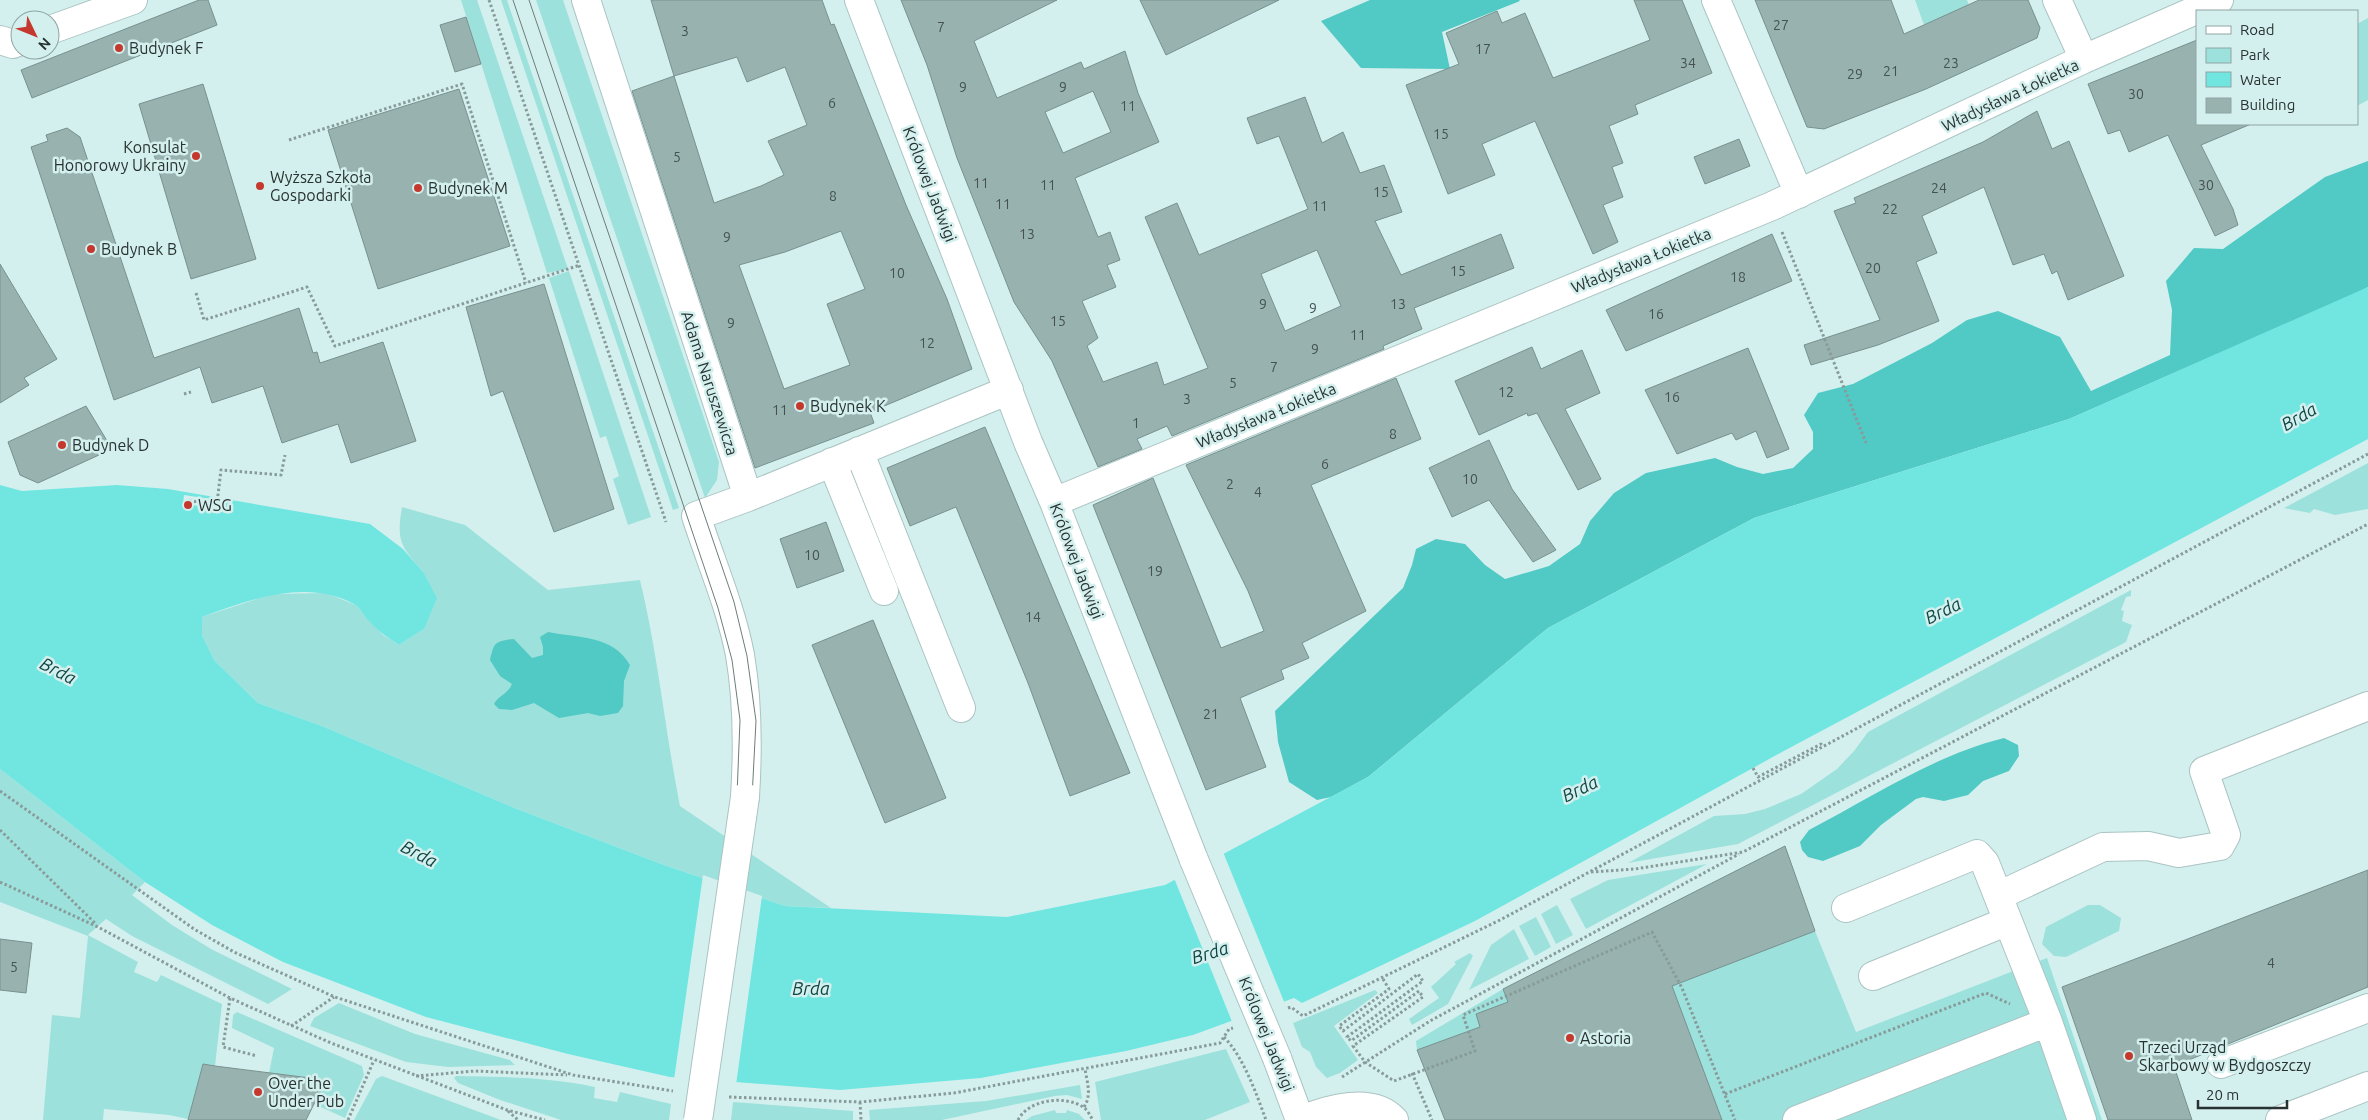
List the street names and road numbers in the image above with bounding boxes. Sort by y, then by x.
street label: Władysława Łokietka [1939,55,2081,135]
street label: Królowej Jadwigi [900,124,960,244]
street label: Władysława Łokietka [1568,224,1714,296]
street label: Adama Naruszewicza [678,309,742,457]
street label: Władysława Łokietka [1193,379,1339,451]
street label: Królowej Jadwigi [1047,501,1107,621]
street label: Królowej Jadwigi [1236,974,1298,1094]

